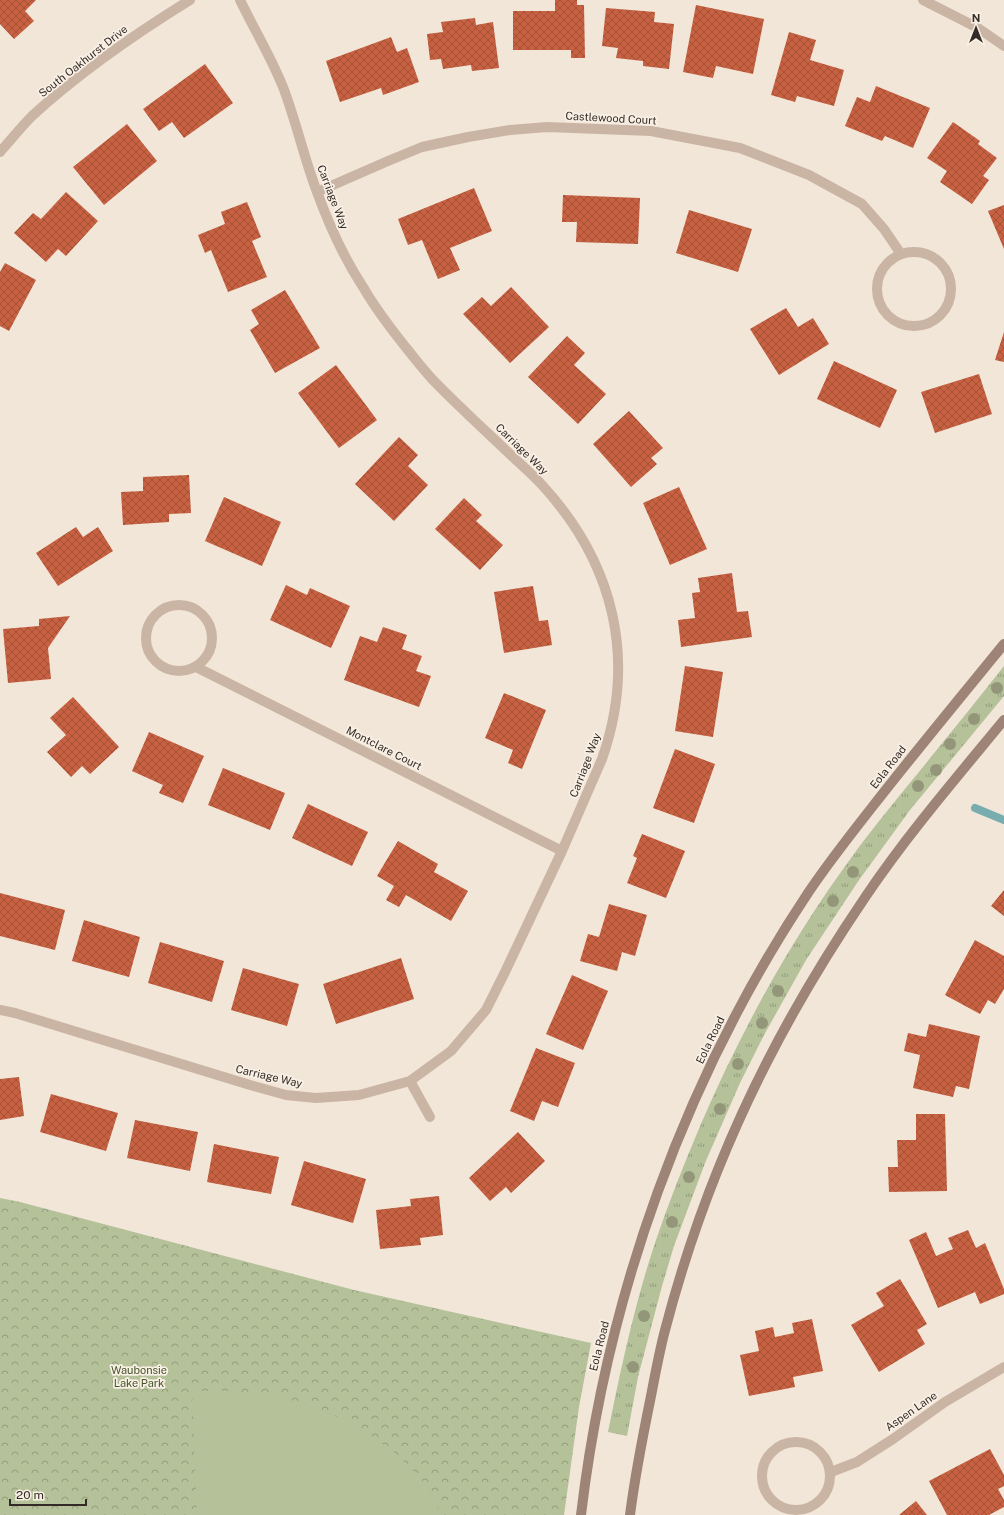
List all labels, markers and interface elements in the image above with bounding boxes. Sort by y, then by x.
north arrow [956,8,996,48]
text: N [972,12,980,24]
street label: South Oakhurst Drive [36,23,130,99]
street label: Castlewood Court [565,110,657,126]
street label: Carriage Way [315,163,351,231]
street label: Carriage Way [493,421,551,477]
street label: Montclare Court [344,724,424,772]
street label: Carriage Way [567,731,603,799]
street label: Eola Road [868,743,908,791]
street label: Eola Road [693,1014,727,1066]
street label: Carriage Way [235,1063,304,1090]
street label: Eola Road [587,1320,611,1372]
park label: Waubonsie Lake Park [111,1364,167,1389]
street label: Aspen Lane [883,1389,939,1433]
scale bar [10,1481,86,1507]
text: 20 m [16,1488,44,1502]

